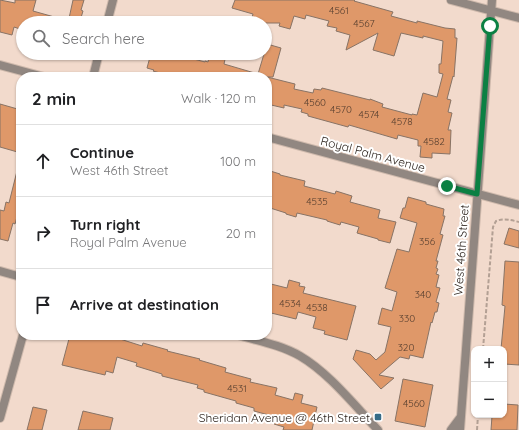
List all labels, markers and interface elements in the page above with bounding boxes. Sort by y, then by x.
house number: 4561 [329,4,349,17]
search box [16,16,272,60]
house number: 4567 [353,17,375,30]
route start [481,17,499,35]
icon: search [30,27,52,49]
text: Search here [62,29,145,48]
text: 2 min [32,88,76,109]
text: Walk · 120 m [181,90,256,106]
house number: 4560 [304,96,326,109]
house number: 4570 [330,103,352,116]
house number: 4574 [359,108,379,121]
house number: 4578 [391,115,413,128]
street label: Royal Palm Avenue [319,133,427,175]
house number: 4582 [423,135,445,148]
text: Continue [70,143,134,162]
icon: ahead [32,150,54,172]
text: 100 m [220,153,256,169]
text: West 46th Street [70,162,168,178]
route end [438,177,456,195]
house number: 4535 [306,195,328,208]
street label: West 46th Street [450,204,472,296]
text: Turn right [70,215,141,234]
icon: right [32,222,54,244]
text: 20 m [226,225,256,241]
text: Royal Palm Avenue [70,234,187,250]
house number: 356 [419,235,436,248]
house number: 340 [415,288,431,301]
icon: arrive [32,294,54,316]
text: Arrive at destination [70,295,219,314]
house number: 4534 [279,297,301,310]
house number: 4538 [306,301,328,314]
house number: 330 [399,312,415,325]
house number: 320 [398,341,414,354]
map controls [471,346,507,418]
button: + [471,346,507,382]
house number: 4531 [227,382,247,395]
button: − [471,382,507,418]
house number: 4560 [403,397,425,410]
place label: Sheridan Avenue @ 46th Street [199,410,370,425]
marker: Sheridan Avenue @ 46th Street [373,412,383,422]

